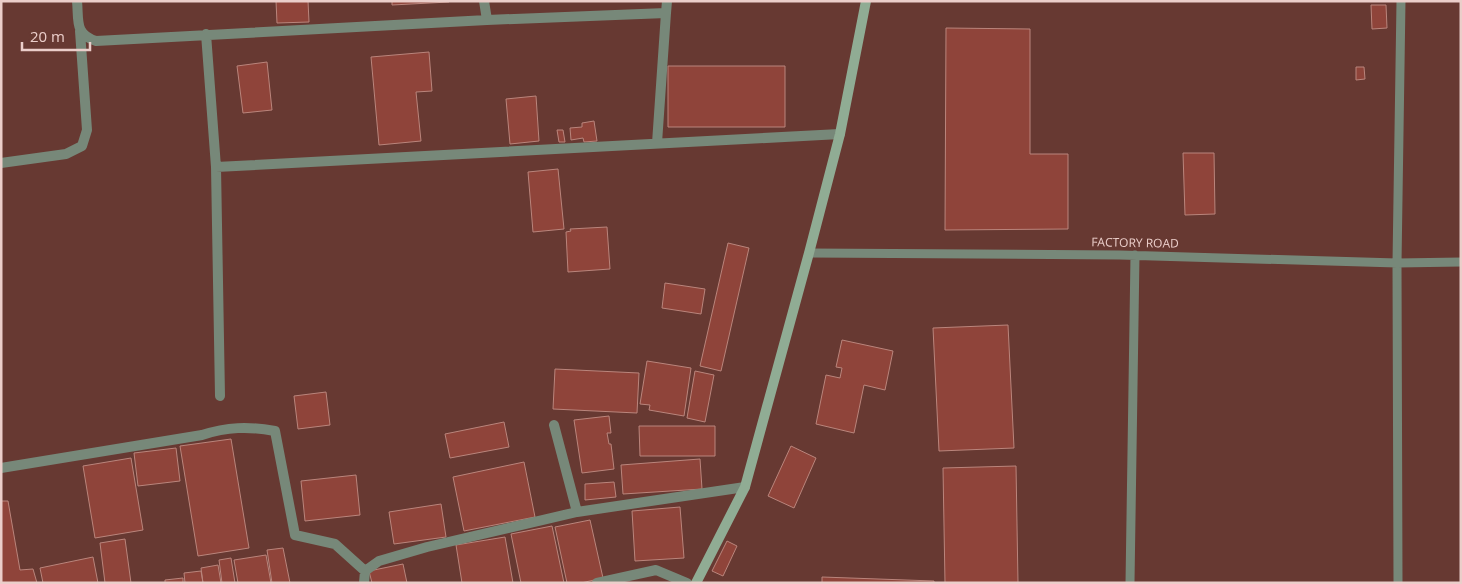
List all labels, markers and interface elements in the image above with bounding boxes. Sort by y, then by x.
scale bar [22,20,90,52]
text: 20 m [30,26,65,46]
street label: FACTORY ROAD [1091,233,1179,252]

